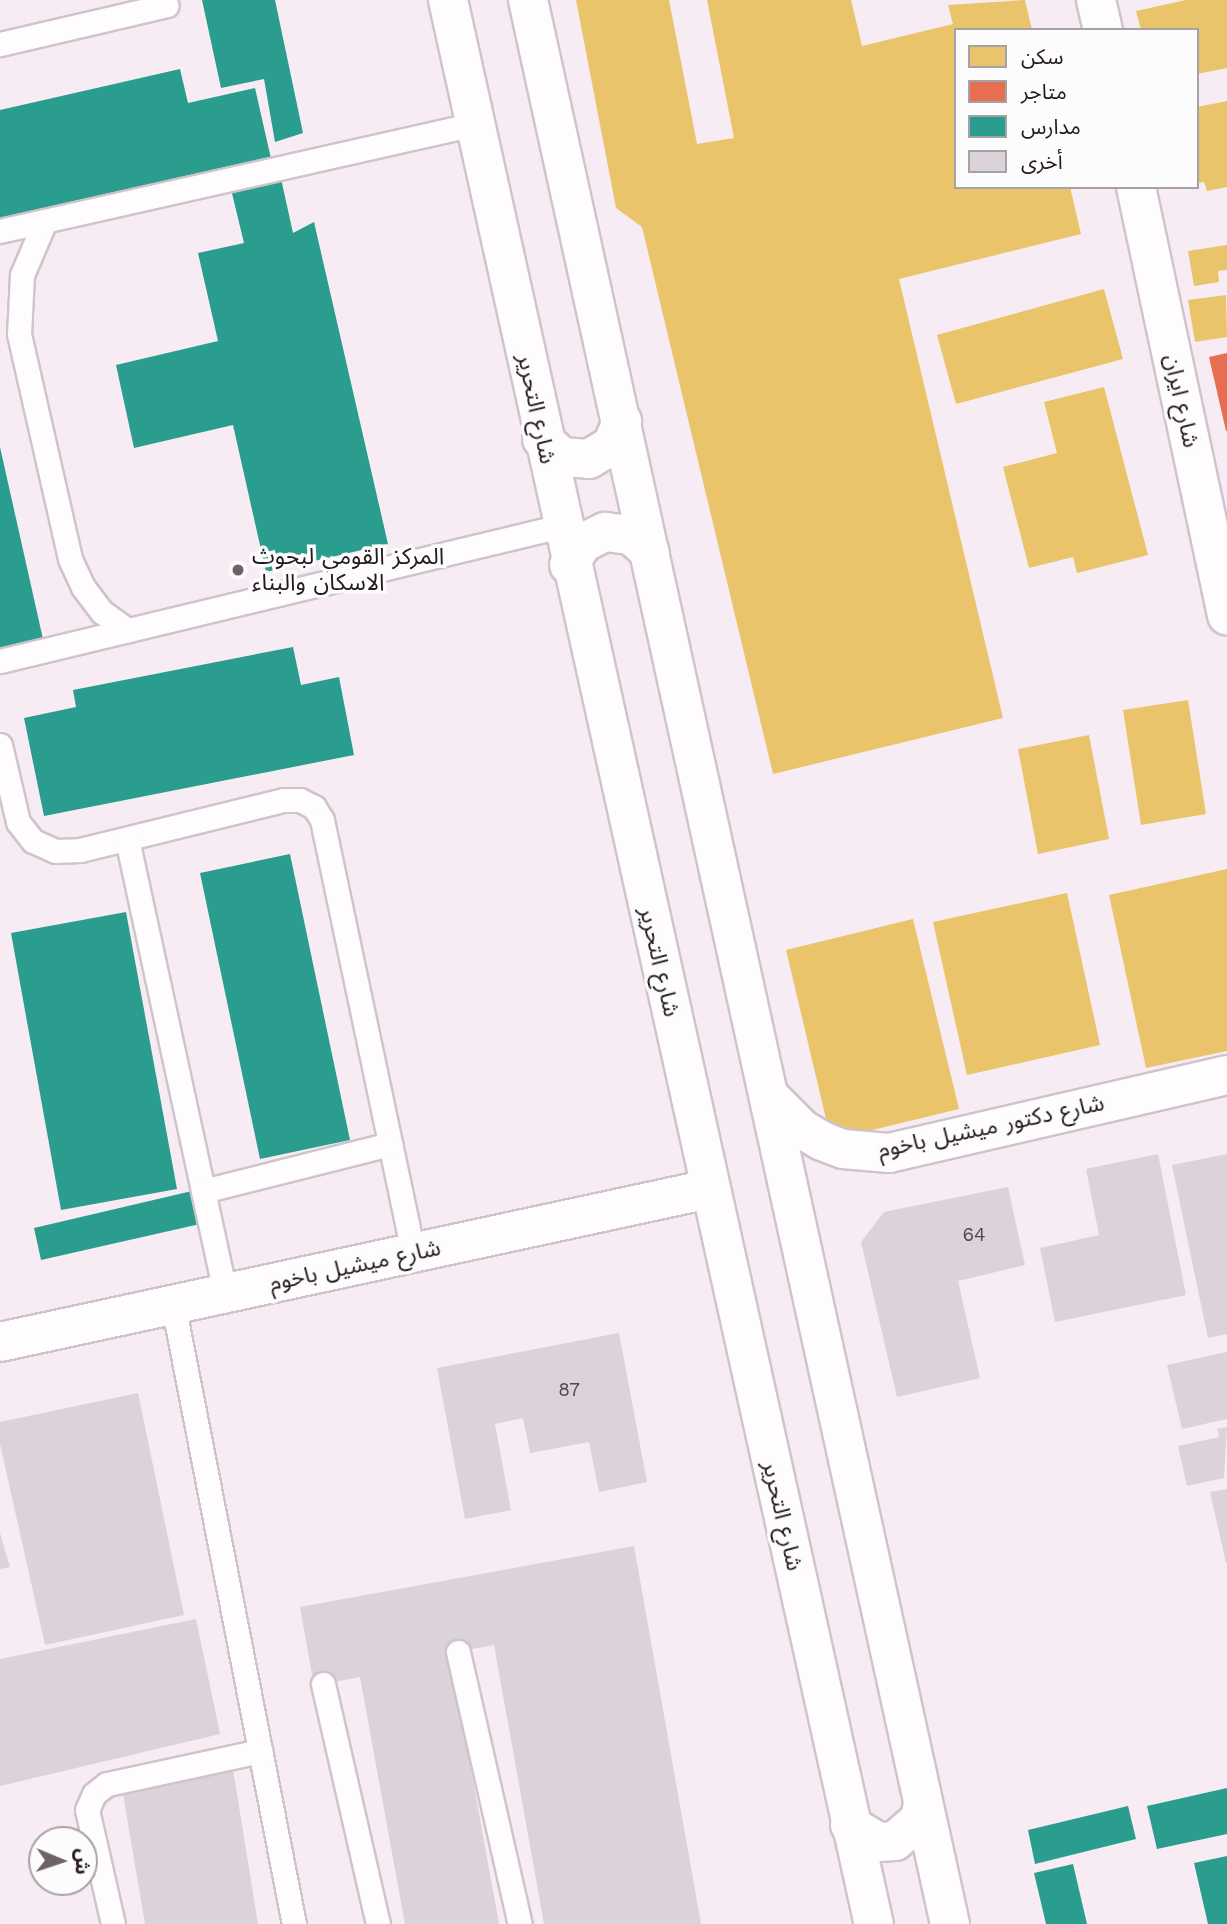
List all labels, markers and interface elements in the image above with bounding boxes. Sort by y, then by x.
legend [954,28,1199,189]
text: سكن [1021,44,1063,69]
text: متاجر [1021,79,1067,104]
text: مدارس [1021,114,1081,139]
text: أخرى [1021,149,1063,174]
street label: شارع التحرير [511,351,561,467]
street label: شارع ايران [1158,352,1204,450]
place label: المركز القومي لبحوث الاسكان والبناء [252,543,444,597]
marker: المركز القومي لبحوث الاسكان والبناء [230,562,246,578]
street label: شارع التحرير [633,904,685,1020]
street label: شارع دكتور ميشيل باخوم [875,1090,1107,1164]
house number: 64 [962,1224,986,1246]
street label: شارع ميشيل باخوم [267,1234,443,1298]
house number: 87 [558,1379,580,1401]
street label: شارع التحرير [756,1458,808,1574]
north arrow [28,1826,98,1896]
text: ش [71,1848,94,1875]

